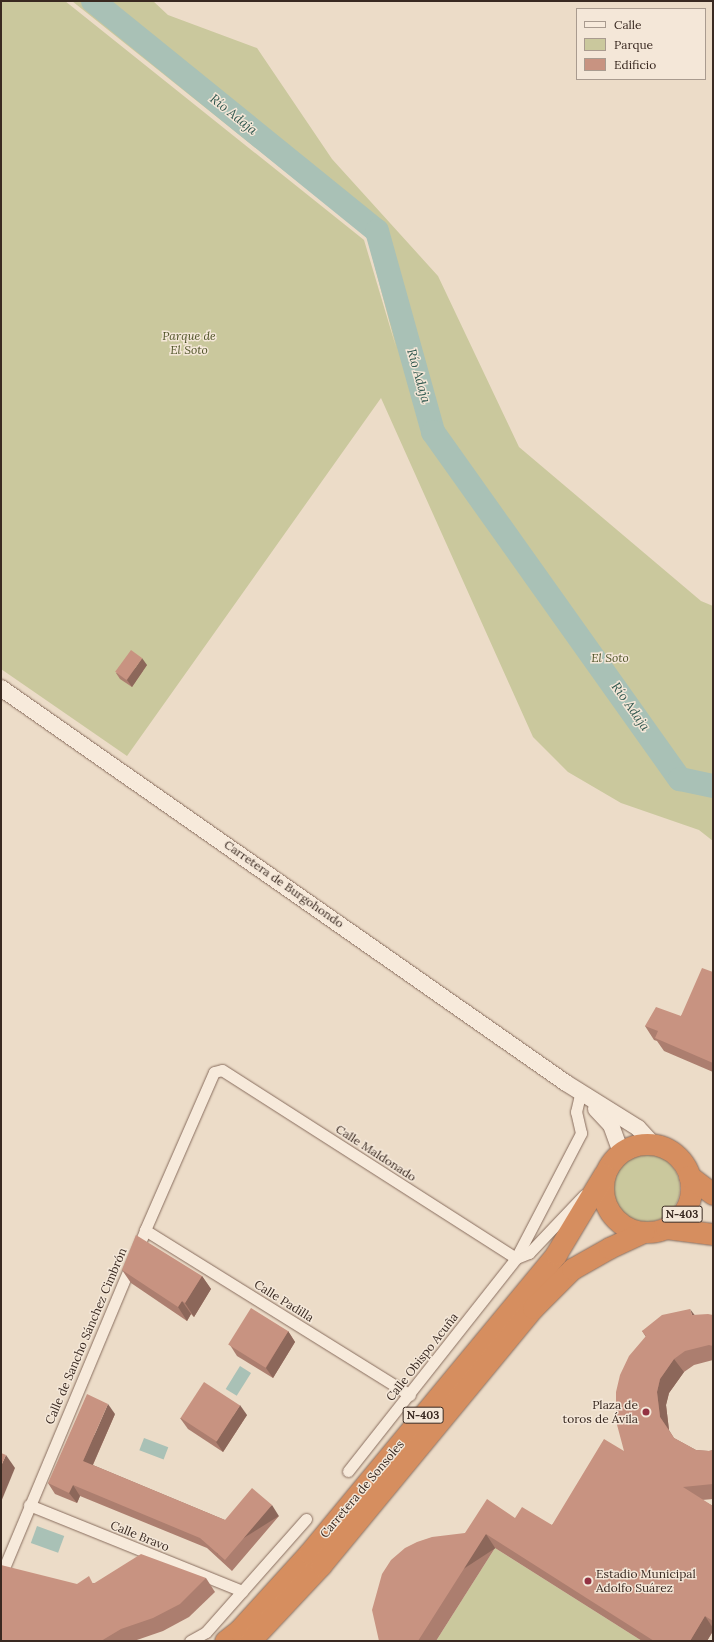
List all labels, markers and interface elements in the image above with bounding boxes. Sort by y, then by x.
legend [576,8,706,80]
text: Calle [614,17,642,32]
text: Parque [614,37,653,52]
text: Edificio [614,57,656,72]
water label: Río Adaja [206,91,260,139]
park label: Parque de El Soto [162,329,216,357]
water label: Río Adaja [403,347,433,405]
park label: El Soto [591,651,629,665]
water label: Río Adaja [608,680,652,734]
street label: Carretera de Burgohondo [221,837,347,931]
street label: Calle Maldonado [333,1122,419,1184]
road number: N-403 [661,1205,703,1223]
street label: Calle de Sancho Sánchez Cimbrón [42,1246,130,1426]
street label: Calle Padilla [252,1277,316,1325]
street label: Calle Obispo Acuña [383,1310,461,1404]
place label: Plaza de toros de Ávila [562,1398,638,1426]
road number: N-403 [402,1406,444,1424]
marker: Plaza de toros de Ávila [641,1407,651,1417]
street label: Carretera de Sonsoles [317,1437,407,1541]
street label: Calle Bravo [108,1518,172,1554]
place label: Estadio Municipal Adolfo Suárez [596,1567,696,1595]
marker: Estadio Municipal Adolfo Suárez [583,1576,593,1586]

